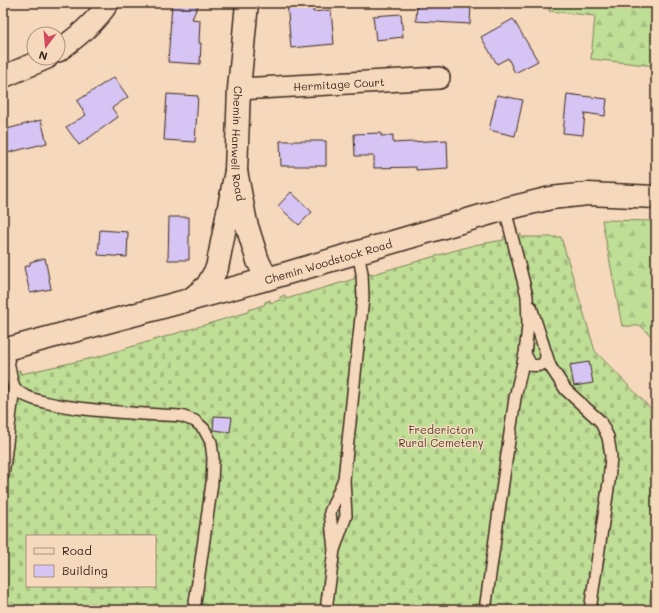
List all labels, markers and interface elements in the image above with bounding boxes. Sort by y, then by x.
north arrow [26,26,66,66]
text: N [37,48,49,64]
street label: Hermitage Court [293,73,385,94]
street label: Chemin Hanwell Road [228,86,249,202]
street label: Chemin Woodstock Road [262,235,394,287]
park label: Fredericton Rural Cemetery [399,422,484,450]
legend [26,535,156,587]
text: Road [62,542,92,558]
text: Building [62,562,108,578]

